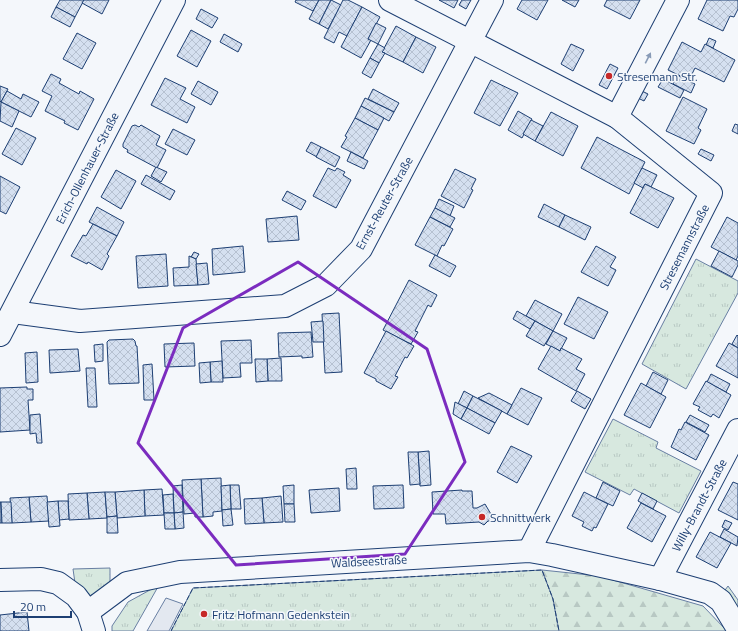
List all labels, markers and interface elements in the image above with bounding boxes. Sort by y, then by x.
one-way arrow [645,52,651,63]
place label: Stresemann Str. [617,67,698,86]
marker: Stresemann Str. [604,71,614,81]
street label: Erich-Ollenhauer-Straße [51,109,123,227]
street label: Ernst-Reuter-Straße [350,153,418,253]
street label: Stresemannstraße [654,201,714,293]
street label: Willy-Brandt-Straße [667,455,731,555]
place label: Schnittwerk [490,508,551,527]
marker: Schnittwerk [477,512,487,522]
street label: Waldseestraße [330,550,408,572]
scale bar [14,593,71,619]
text: 20 m [20,597,46,616]
place label: Fritz Hofmann Gedenkstein [212,605,350,624]
marker: Fritz Hofmann Gedenkstein [199,609,209,619]

